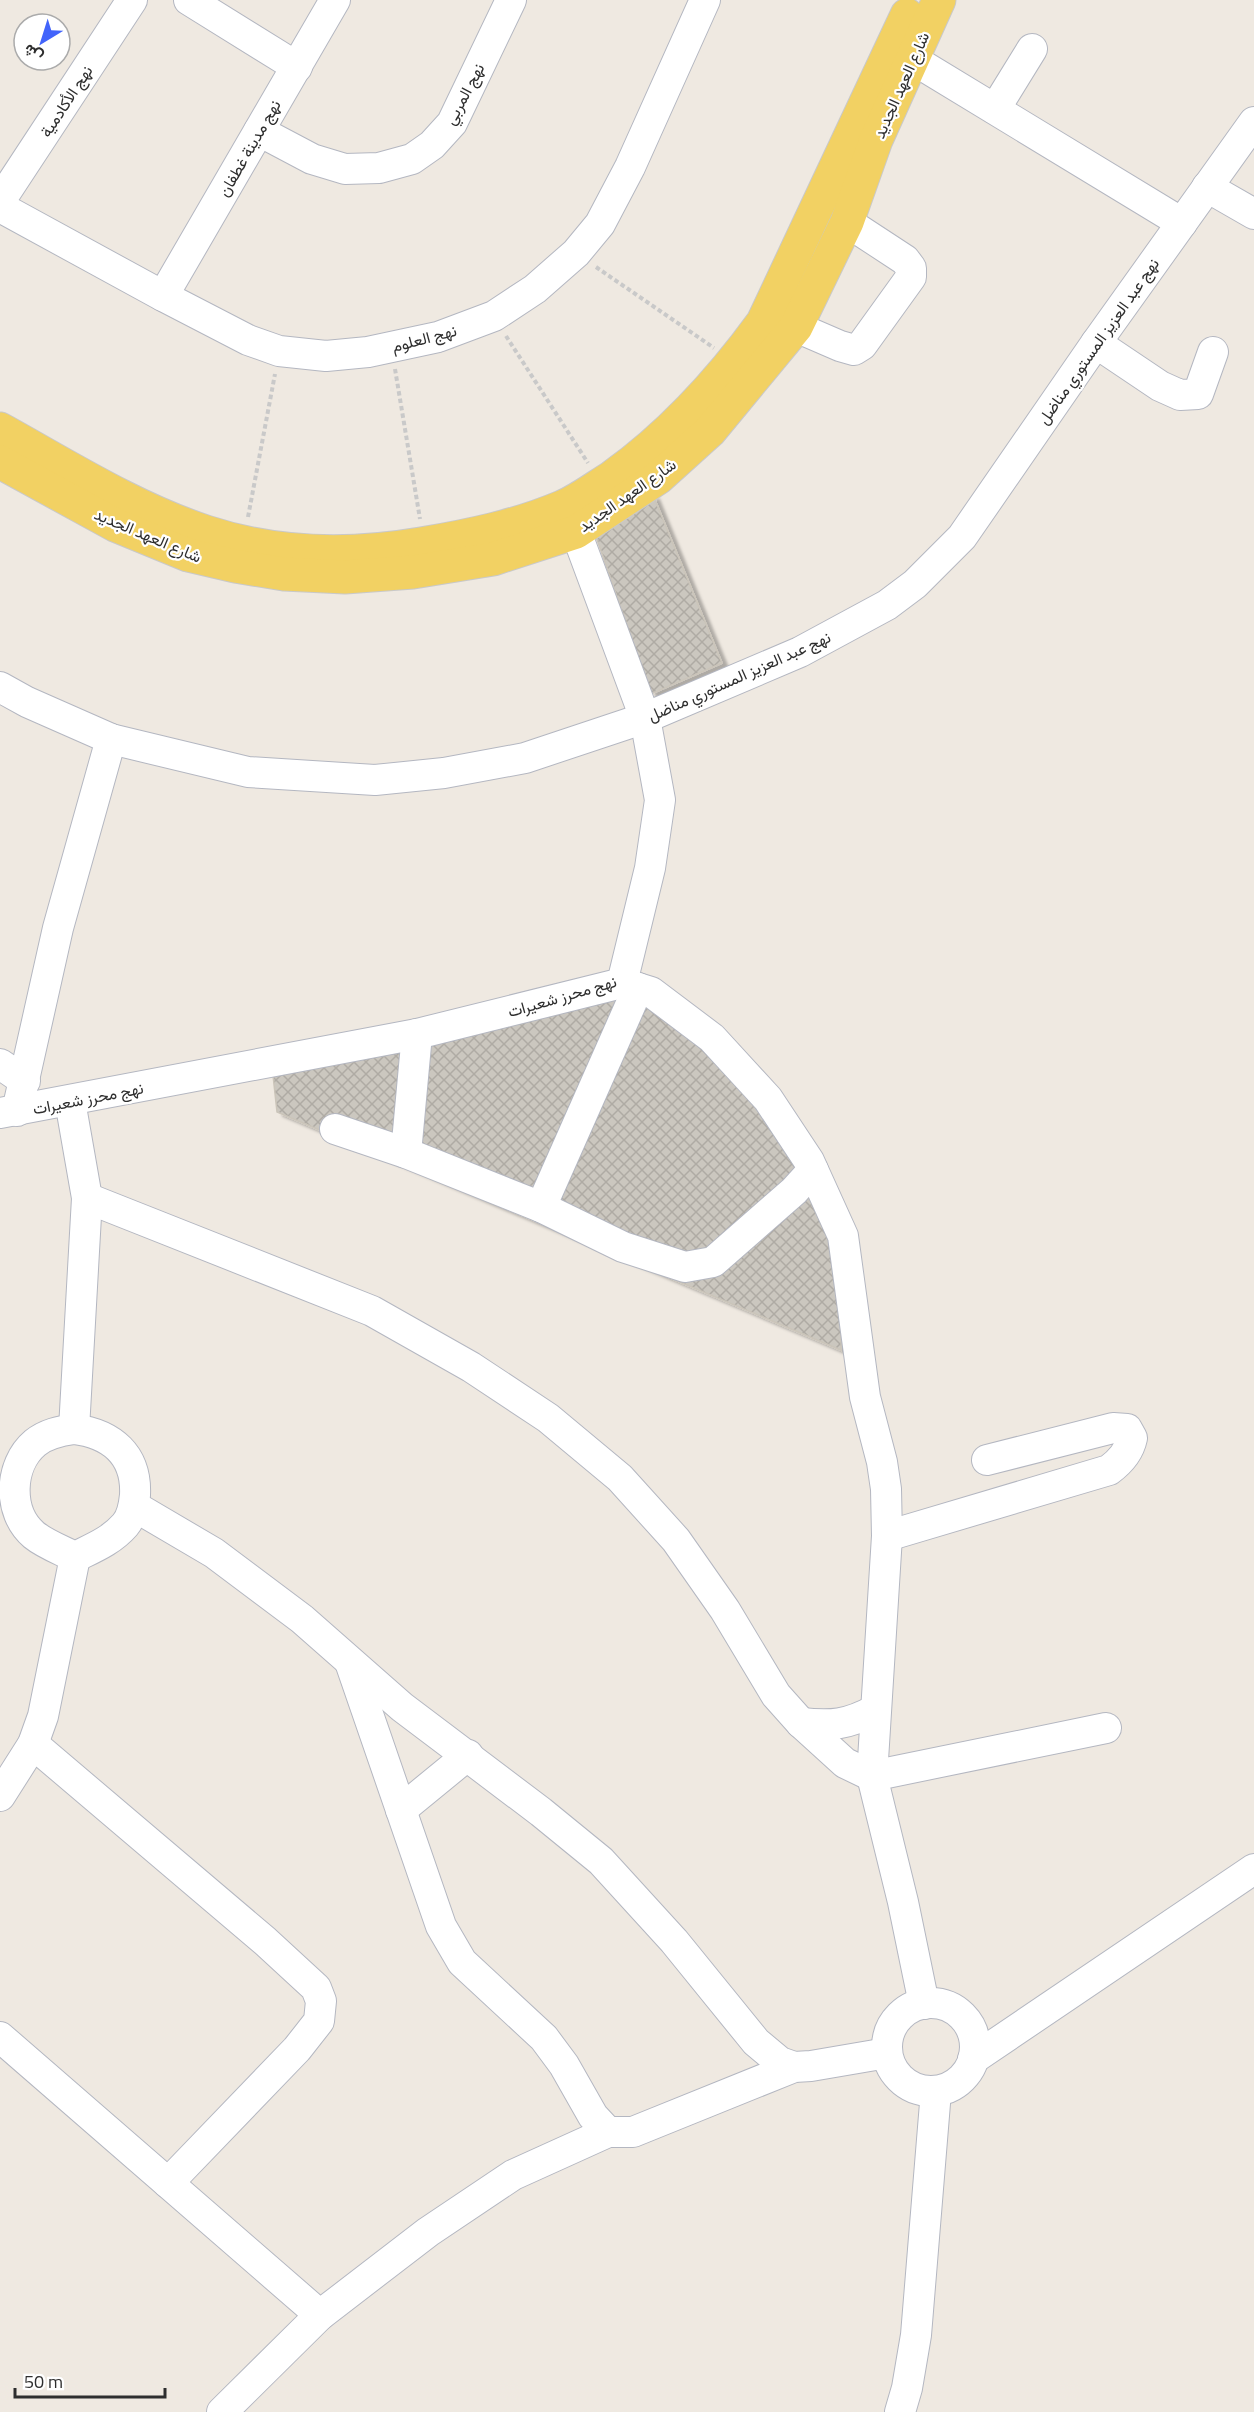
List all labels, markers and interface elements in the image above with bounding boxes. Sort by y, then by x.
north arrow [12,12,72,72]
street label: شارع العهد الجديد [867,28,935,142]
text: ش [18,38,48,69]
street label: نهج المربي [438,59,492,130]
street label: نهج الأكادمية [34,60,98,142]
street label: نهج مدينة غطفان [212,95,286,201]
street label: نهج عبد العزيز المستوري مناضل [1031,253,1166,430]
street label: نهج العلوم [389,318,459,358]
street label: شارع العهد الجديد [573,452,681,538]
street label: شارع العهد الجديد [91,502,205,568]
street label: نهج عبد العزيز المستوري مناضل [644,625,835,729]
street label: نهج محرز شعيرات [505,969,619,1023]
street label: نهج محرز شعيرات [31,1076,145,1120]
scale bar [15,2361,165,2399]
text: 50 m [24,2368,63,2395]

